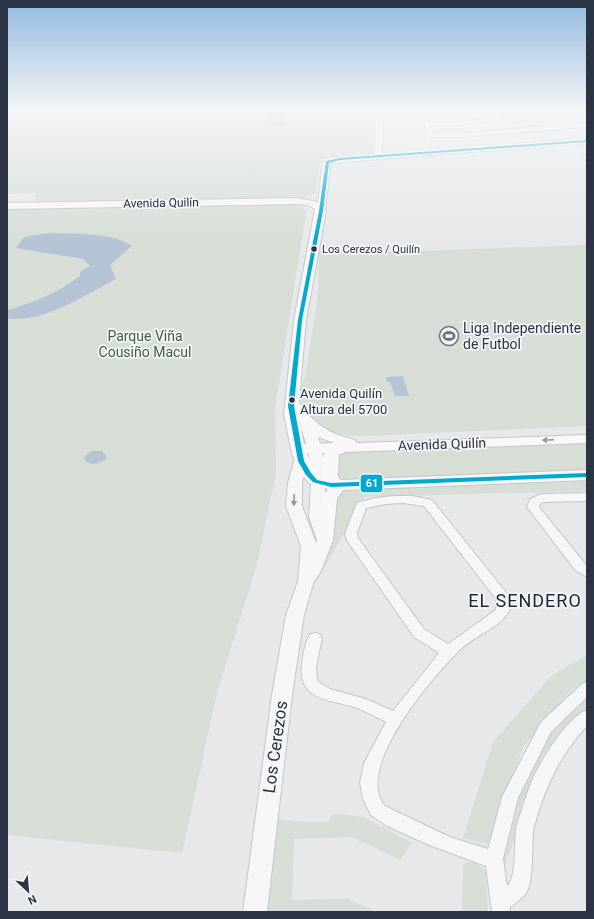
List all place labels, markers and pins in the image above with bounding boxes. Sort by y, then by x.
place label: Los Cerezos / Quilín [322,243,420,256]
marker: Los Cerezos / Quilín [309,244,319,254]
place label: Liga Independiente de Futbol [463,320,581,352]
sports icon: Liga Independiente de Futbol [438,325,460,347]
place label: Avenida Quilín Altura del 5700 [300,386,387,417]
marker: Avenida Quilín Altura del 5700 [287,395,297,405]

